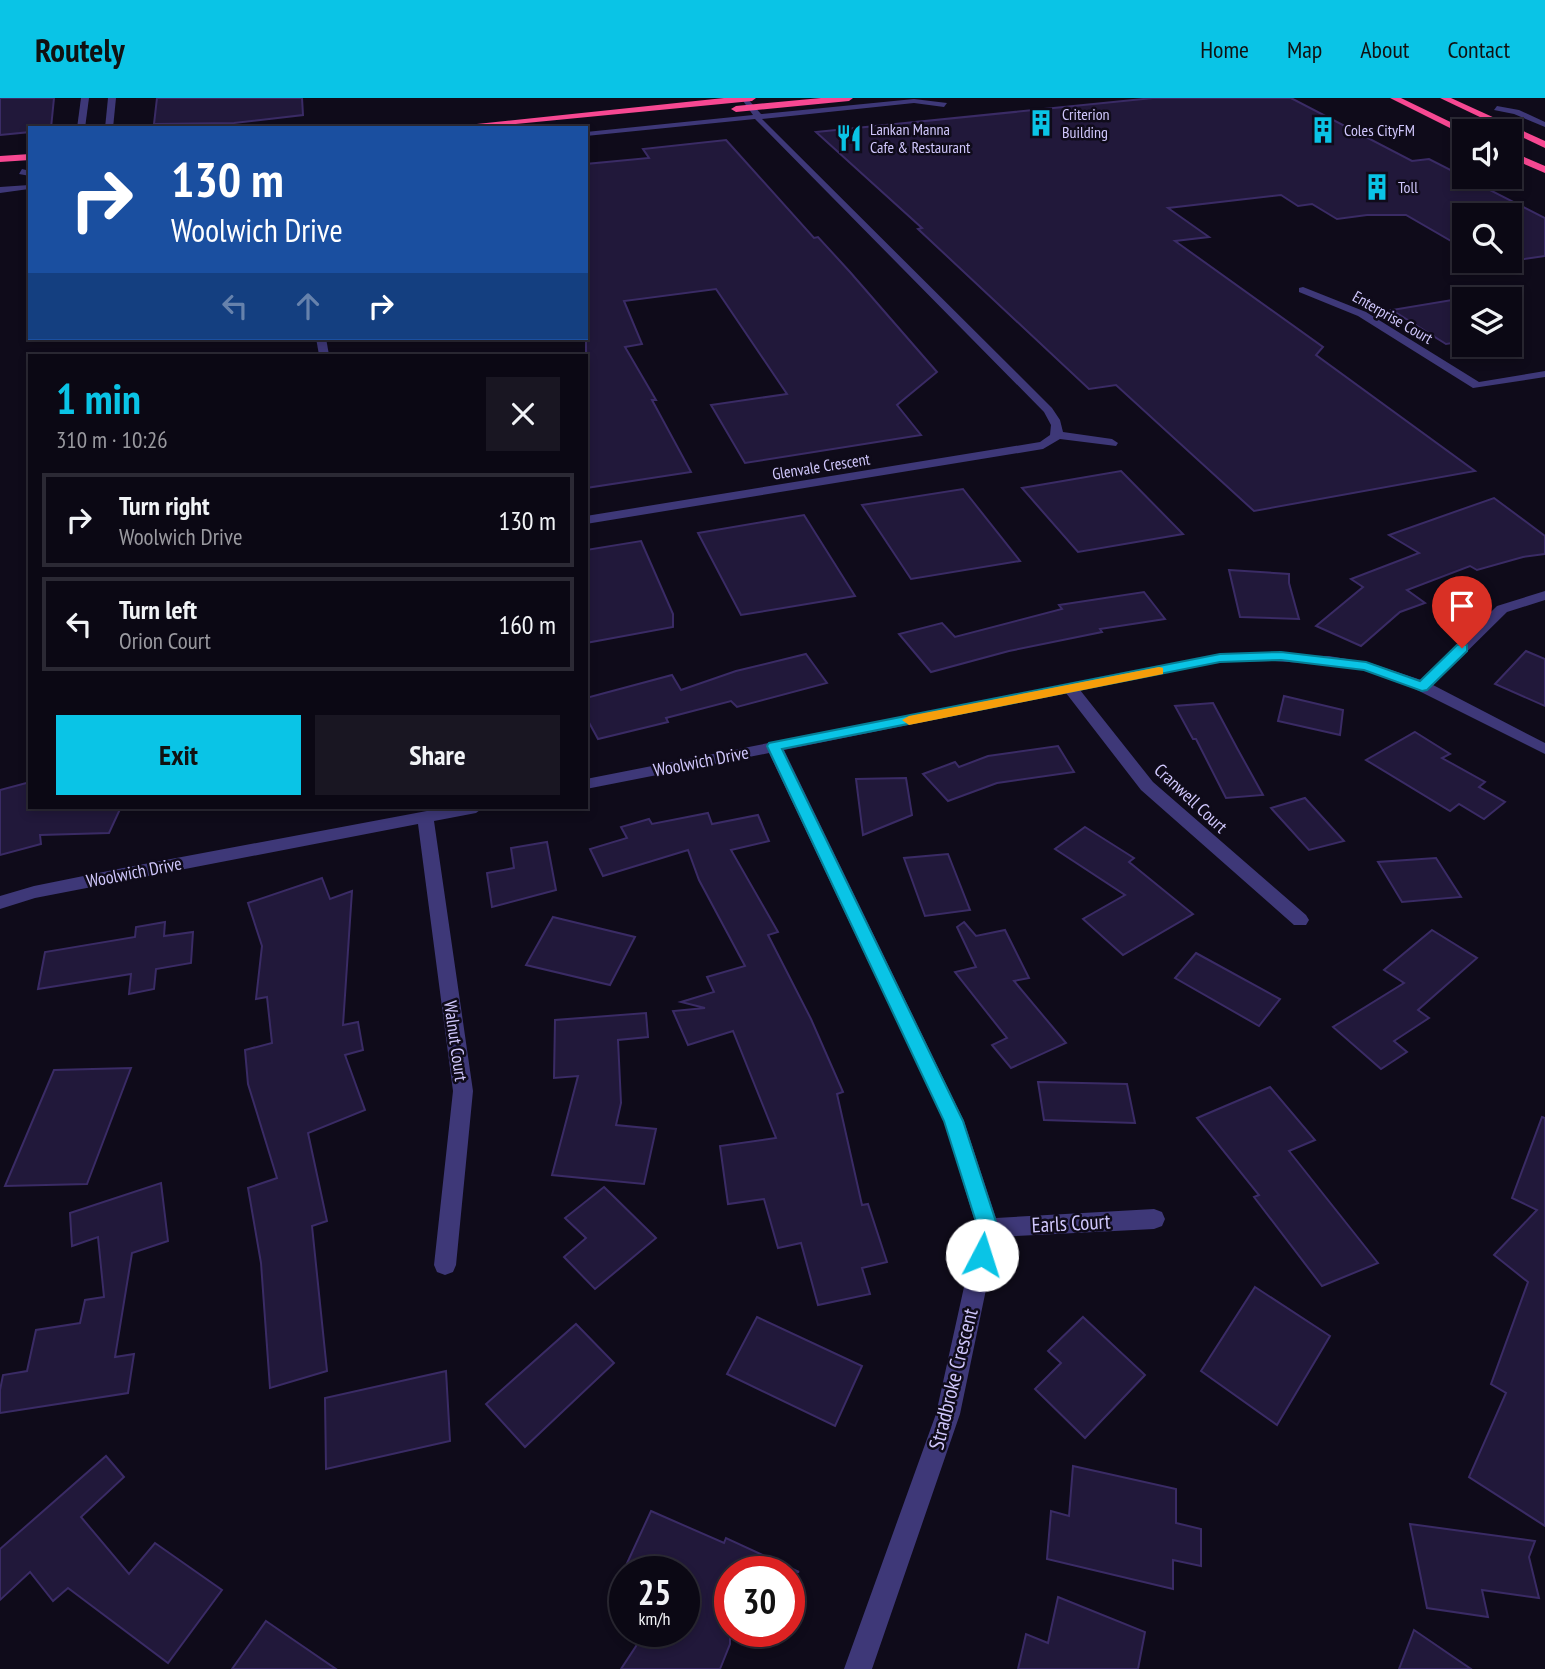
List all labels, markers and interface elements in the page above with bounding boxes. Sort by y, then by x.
text: Routely [35,28,125,71]
text: Home [1200,34,1249,65]
text: Map [1287,34,1322,65]
text: About [1360,34,1409,65]
text: Contact [1447,34,1510,65]
place label: Criterion Building [1062,104,1110,142]
building icon: Criterion Building [1026,108,1056,138]
building icon: Coles CityFM [1308,115,1338,145]
place label: Lankan Manna Cafe & Restaurant [870,119,971,157]
map controls [1452,119,1522,357]
button: sound [1452,119,1522,189]
place label: Coles CityFM [1344,120,1415,140]
restaurant icon: Lankan Manna Cafe & Restaurant [834,123,864,153]
text: 130 m [171,147,284,211]
icon: right [56,154,147,245]
building icon: Toll [1362,172,1392,202]
place label: Toll [1398,177,1418,197]
button: search [1452,203,1522,273]
text: Woolwich Drive [171,209,343,251]
street label: Enterprise Court [1349,286,1437,348]
icon: left [216,287,254,325]
icon: ahead [289,287,327,325]
icon: right [362,287,400,325]
button: layers [1452,287,1522,357]
text: 1 min [56,371,141,426]
button: close [486,377,560,451]
text: 310 m · 10:26 [56,425,168,454]
street label: Glenvale Crescent [771,448,872,484]
text: Turn right [119,489,210,522]
icon: right [60,501,98,539]
text: 130 m [498,504,556,537]
text: Woolwich Drive [119,522,242,551]
pin [1432,576,1492,648]
icon: arrive [1443,587,1481,625]
text: Turn left [119,593,197,626]
icon: left [60,605,98,643]
text: 160 m [498,608,556,641]
text: Orion Court [119,626,211,655]
button: Exit [56,715,301,795]
button: Share [315,715,560,795]
street label: Woolwich Drive [651,740,751,782]
street label: Cranwell Court [1150,758,1232,838]
street label: Woolwich Drive [84,851,184,893]
street label: Walnut Court [439,999,473,1083]
street label: Earls Court [1031,1207,1111,1239]
position arrow [945,1218,1019,1292]
street label: Stradbroke Crescent [922,1305,984,1452]
speed limit sign: 30 [714,1556,805,1647]
text: 25 [638,1569,671,1615]
text: km/h [639,1607,670,1630]

